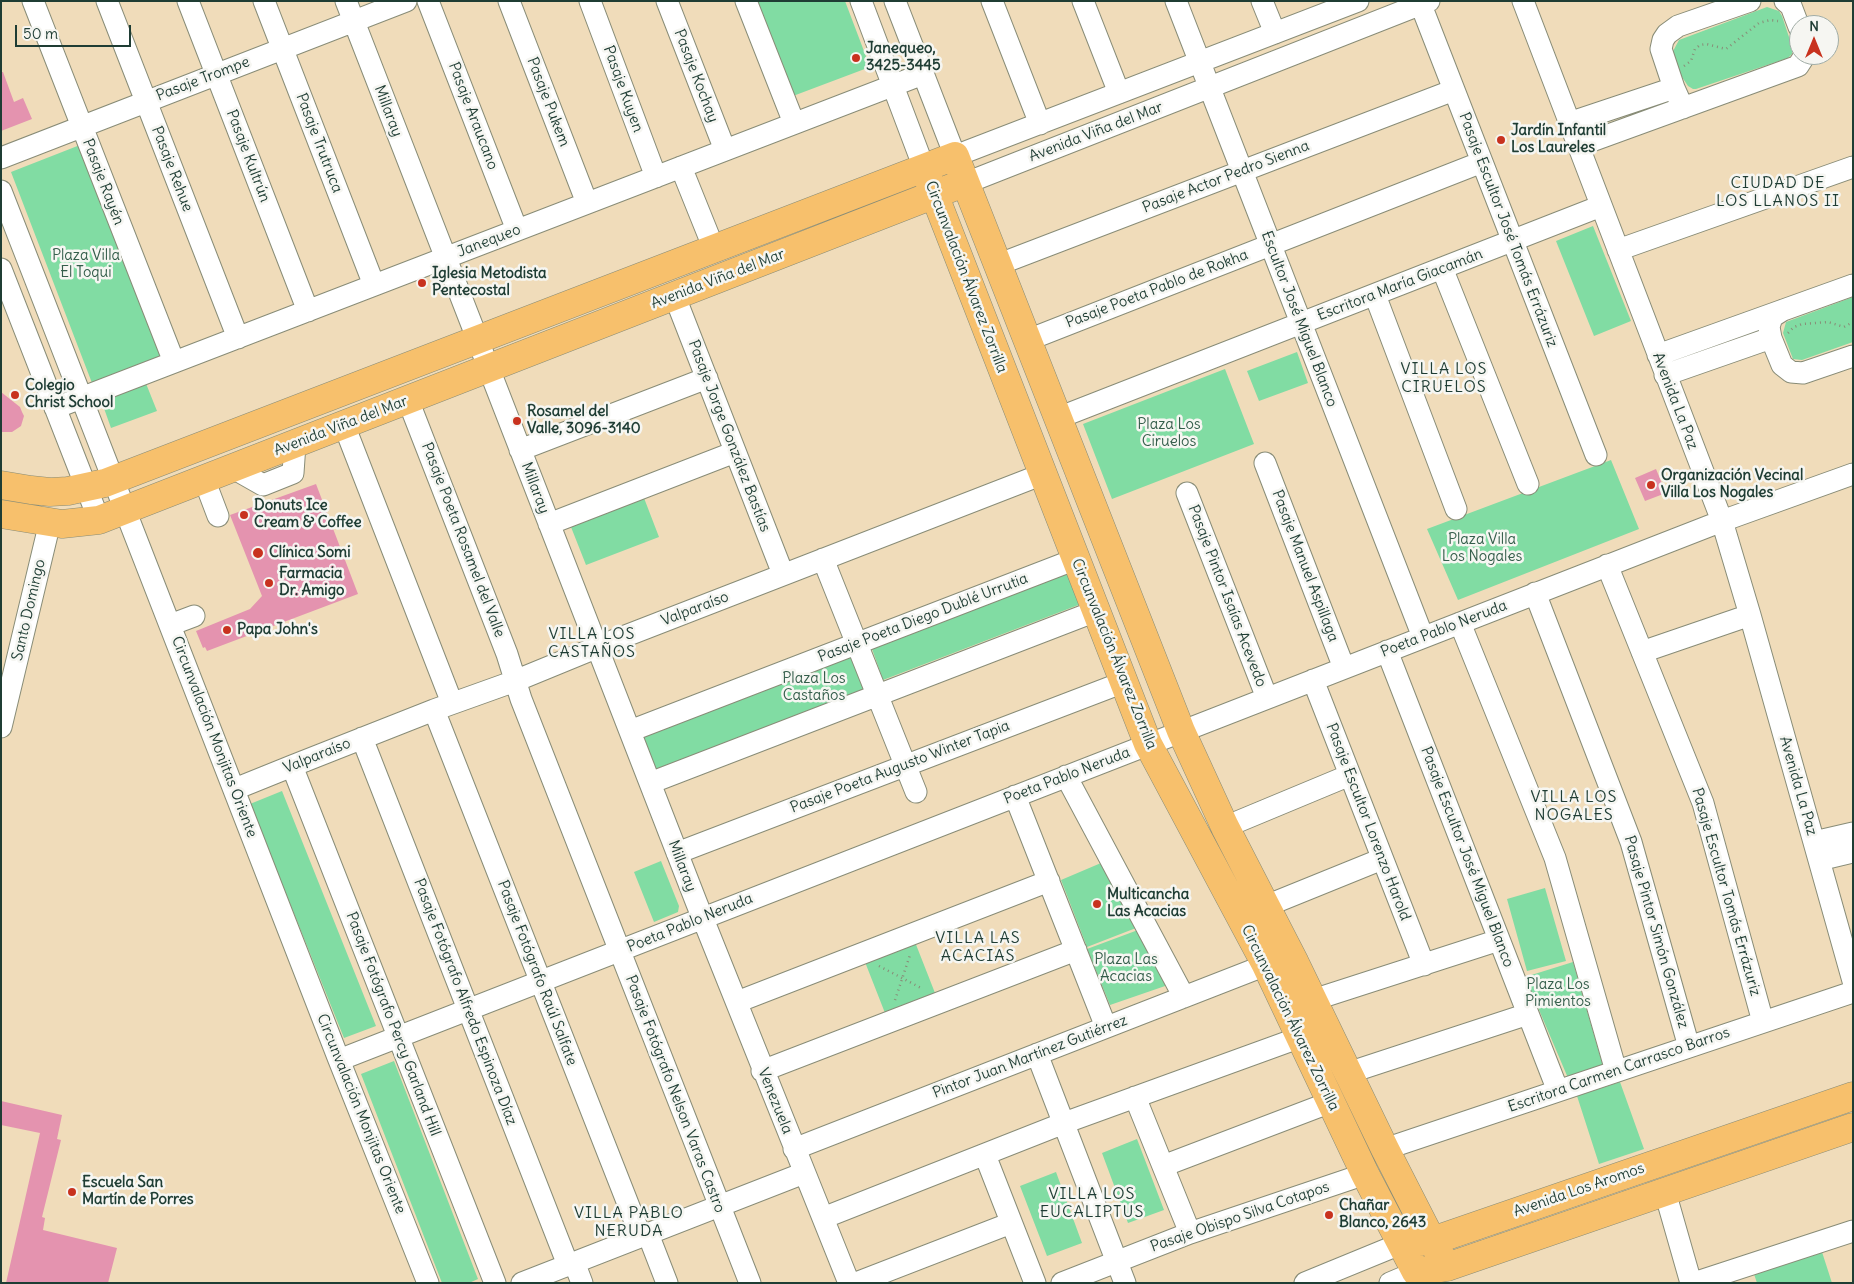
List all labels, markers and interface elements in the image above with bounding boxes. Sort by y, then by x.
scale bar [18,15,134,47]
north arrow [1789,15,1839,65]
text: N [1809,17,1819,35]
text: 50 m [23,24,58,43]
street label: Pasaje Kochay [670,27,722,125]
place label: Janequeo, 3425-3445 [866,40,941,75]
street label: Pasaje Kuyen [599,43,647,135]
marker: Janequeo, 3425-3445 [850,52,862,64]
street label: Pasaje Trompe [154,53,252,105]
street label: Pasaje Pukem [523,55,573,149]
street label: Pasaje Araucano [444,60,502,172]
street label: Millaray [370,83,406,139]
street label: Pasaje Trutruca [292,91,346,195]
street label: Avenida Viña del Mar [1027,98,1165,166]
street label: Pasaje Kultrún [222,107,274,205]
street label: Pasaje Escultor José Tomás Errázuriz [1455,110,1561,350]
place label: Jardín Infantil Los Laureles [1511,122,1606,157]
street label: Pasaje Rehue [147,124,197,214]
marker: Jardín Infantil Los Laureles [1495,134,1507,146]
street label: Pasaje Rayén [78,136,128,228]
street label: Pasaje Actor Pedro Sienna [1140,137,1312,217]
district label: CIUDAD DE LOS LLANOS II [1714,173,1842,211]
street label: Circunvalación Álvarez Zorrilla [921,178,1011,376]
street label: Janequeo [455,221,523,261]
street label: Escultor José Miguel Blanco [1257,228,1341,410]
street label: Avenida Viña del Mar [649,245,787,313]
street label: Escritora María Giacamán [1315,245,1485,325]
street label: Pasaje Poeta Pablo de Rokha [1063,246,1251,332]
park label: Plaza Villa El Toqui [52,247,120,282]
place label: Iglesia Metodista Pentecostal [432,265,547,300]
marker: Iglesia Metodista Pentecostal [416,277,428,289]
street label: Pasaje Jorge González Bastías [684,337,774,535]
street label: Avenida La Paz [1648,350,1702,452]
district label: VILLA LOS CIRUELOS [1399,359,1489,397]
place label: Colegio Christ School [25,377,113,412]
marker: Colegio Christ School [9,389,21,401]
street label: Avenida Viña del Mar [272,392,410,460]
place label: Rosamel del Valle, 3096-3140 [527,403,641,438]
marker: Rosamel del Valle, 3096-3140 [511,415,523,427]
park label: Plaza Los Ciruelos [1137,416,1201,451]
street label: Pasaje Poeta Rosamel del Valle [417,440,509,640]
street label: Millaray [517,460,553,516]
place label: Organización Vecinal Villa Los Nogales [1661,467,1803,502]
marker: Organización Vecinal Villa Los Nogales [1645,479,1657,491]
street label: Pasaje Manuel Aspillaga [1268,488,1342,644]
place label: Donuts Ice Cream & Coffee [254,497,362,532]
street label: Pasaje Pintor Isaías Acevedo [1184,502,1270,690]
marker: Donuts Ice Cream & Coffee [238,509,250,521]
park label: Plaza Villa Los Nogales [1442,531,1522,566]
place label: Clínica Somi [269,544,351,562]
marker: Clínica Somi [251,546,265,560]
street label: Circunvalación Álvarez Zorrilla [1067,556,1161,752]
street label: Santo Domingo [9,558,49,662]
place label: Farmacia Dr. Amigo [279,565,345,600]
street label: Pasaje Poeta Diego Dublé Urrutia [816,570,1030,666]
marker: Farmacia Dr. Amigo [263,577,275,589]
street label: Valparaíso [659,588,731,630]
street label: Poeta Pablo Neruda [1378,597,1510,661]
place label: Papa John's [237,621,318,639]
marker: Papa John's [221,624,233,636]
district label: VILLA LOS CASTAÑOS [547,624,637,662]
street label: Circunvalación Monjitas Oriente [167,634,261,840]
park label: Plaza Los Castaños [782,670,846,705]
street label: Pasaje Poeta Augusto Winter Tapia [788,717,1012,817]
street label: Pasaje Escultor Lorenzo Harold [1322,721,1414,923]
street label: Valparaíso [281,734,353,778]
street label: Avenida La Paz [1775,734,1821,838]
street label: Poeta Pablo Neruda [1001,744,1133,808]
street label: Pasaje Escultor José Miguel Blanco [1417,744,1517,970]
street label: Pasaje Escultor Tomás Errázuriz [1688,786,1764,998]
district label: VILLA LOS NOGALES [1529,787,1619,825]
street label: Pasaje Pintor Simón González [1620,834,1692,1030]
street label: Millaray [664,838,700,894]
street label: Pasaje Fotógrafo Alfredo Espinoza Díaz [410,876,520,1128]
street label: Pasaje Fotógrafo Raúl Salfate [493,878,581,1068]
place label: Multicancha Las Acacias [1107,886,1189,921]
street label: Poeta Pablo Neruda [625,890,755,956]
marker: Multicancha Las Acacias [1091,898,1103,910]
street label: Pasaje Fotógrafo Percy Garland Hill [342,909,444,1139]
street label: Circunvalación Álvarez Zorrilla [1237,922,1343,1114]
district label: VILLA LAS ACACIAS [934,928,1022,966]
park label: Plaza Las Acacias [1094,951,1158,986]
street label: Pasaje Fotógrafo Nelson Varas Castro [621,973,729,1215]
park label: Plaza Los Pimientos [1525,976,1591,1011]
street label: Circunvalación Monjitas Oriente [313,1011,409,1217]
street label: Pintor Juan Martínez Gutiérrez [930,1012,1130,1102]
street label: Escritora Carmen Carrasco Barros [1506,1024,1732,1116]
street label: Venezuela [754,1065,796,1137]
street label: Avenida Los Aromos [1511,1159,1647,1221]
place label: Escuela San Martín de Porres [82,1174,194,1209]
street label: Pasaje Obispo Silva Cotapos [1148,1178,1332,1256]
district label: VILLA LOS EUCALIPTUS [1038,1184,1146,1222]
marker: Escuela San Martín de Porres [66,1186,78,1198]
place label: Chañar Blanco, 2643 [1339,1197,1426,1232]
district label: VILLA PABLO NERUDA [573,1203,685,1241]
marker: Chañar Blanco, 2643 [1323,1209,1335,1221]

